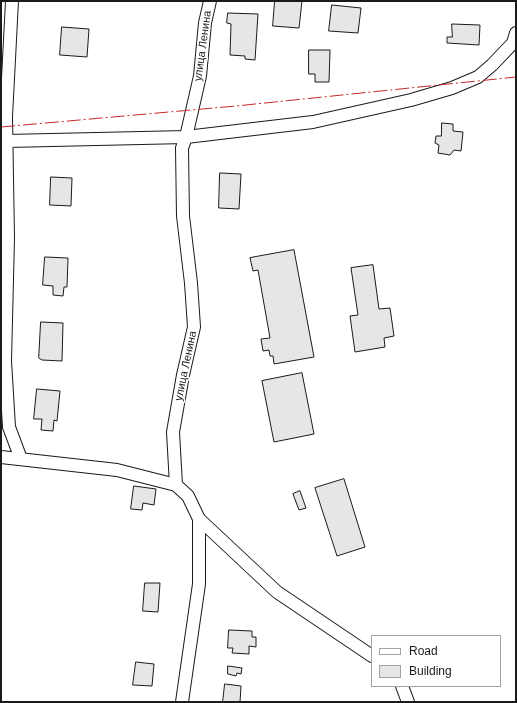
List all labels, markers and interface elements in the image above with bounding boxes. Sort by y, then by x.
street label: улица Ленина [192,10,214,82]
street label: улица Ленина [172,330,200,402]
legend [371,635,501,687]
text: Road [409,644,438,658]
text: Building [409,664,452,678]

